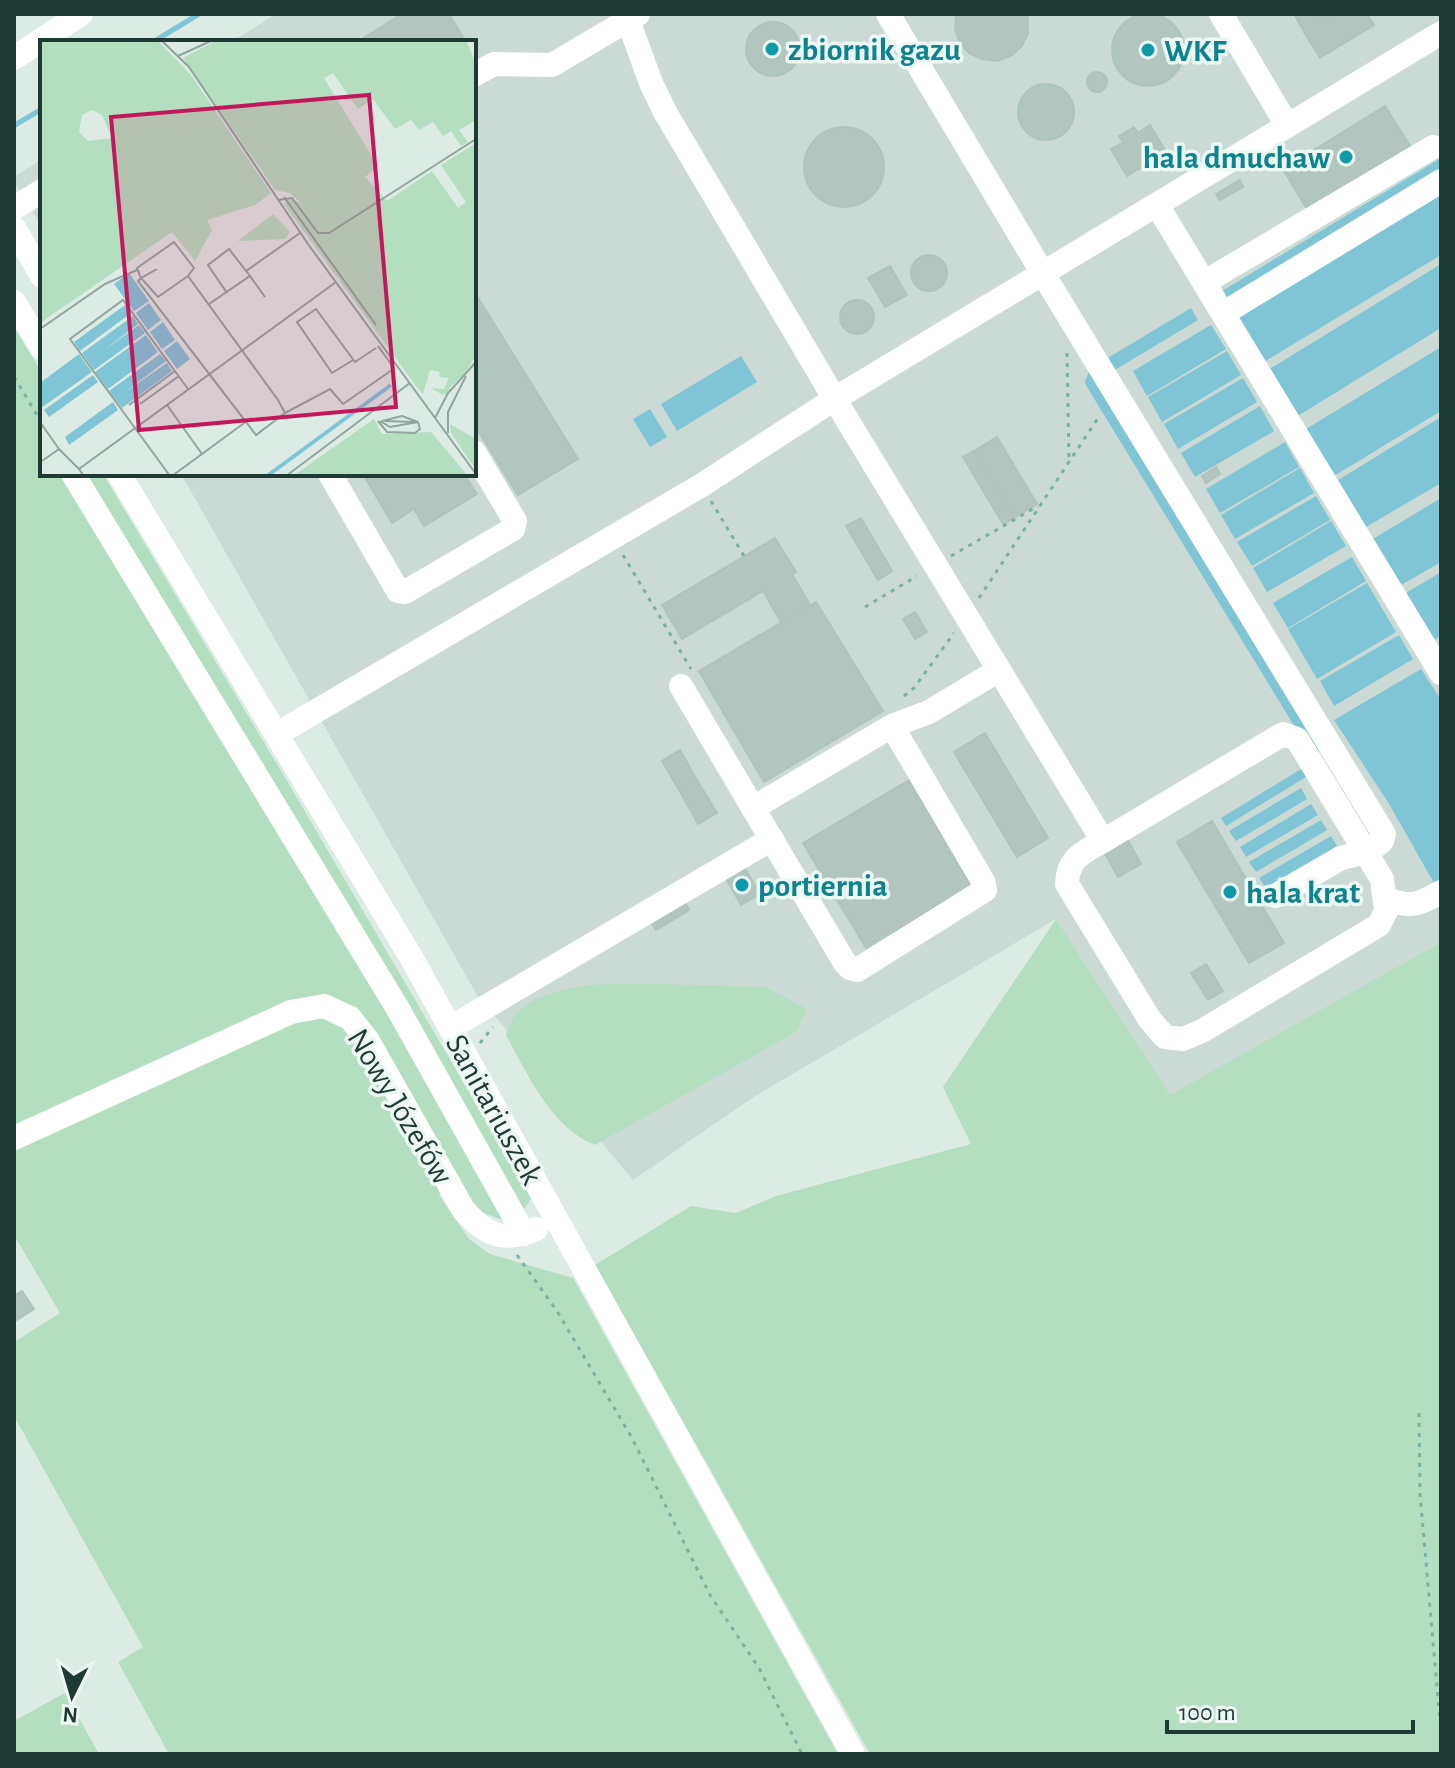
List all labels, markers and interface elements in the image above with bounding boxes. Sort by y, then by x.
place label: zbiornik gazu [788,34,961,66]
place label: WKF [1164,35,1227,67]
inset map [40,40,476,476]
marker: zbiornik gazu [763,40,781,58]
marker: WKF [1139,41,1157,59]
place label: hala dmuchaw [1143,142,1331,174]
marker: hala dmuchaw [1337,148,1355,166]
place label: portiernia [758,870,888,902]
marker: portiernia [733,876,751,894]
place label: hala krat [1246,877,1360,909]
marker: hala krat [1221,883,1239,901]
street label: Nowy Józefów [341,1023,459,1190]
street label: Sanitariuszek [440,1029,549,1190]
north arrow [32,1656,112,1736]
scale bar [1167,1684,1413,1734]
text: 100 m [1179,1701,1236,1725]
text: N [62,1703,79,1727]

